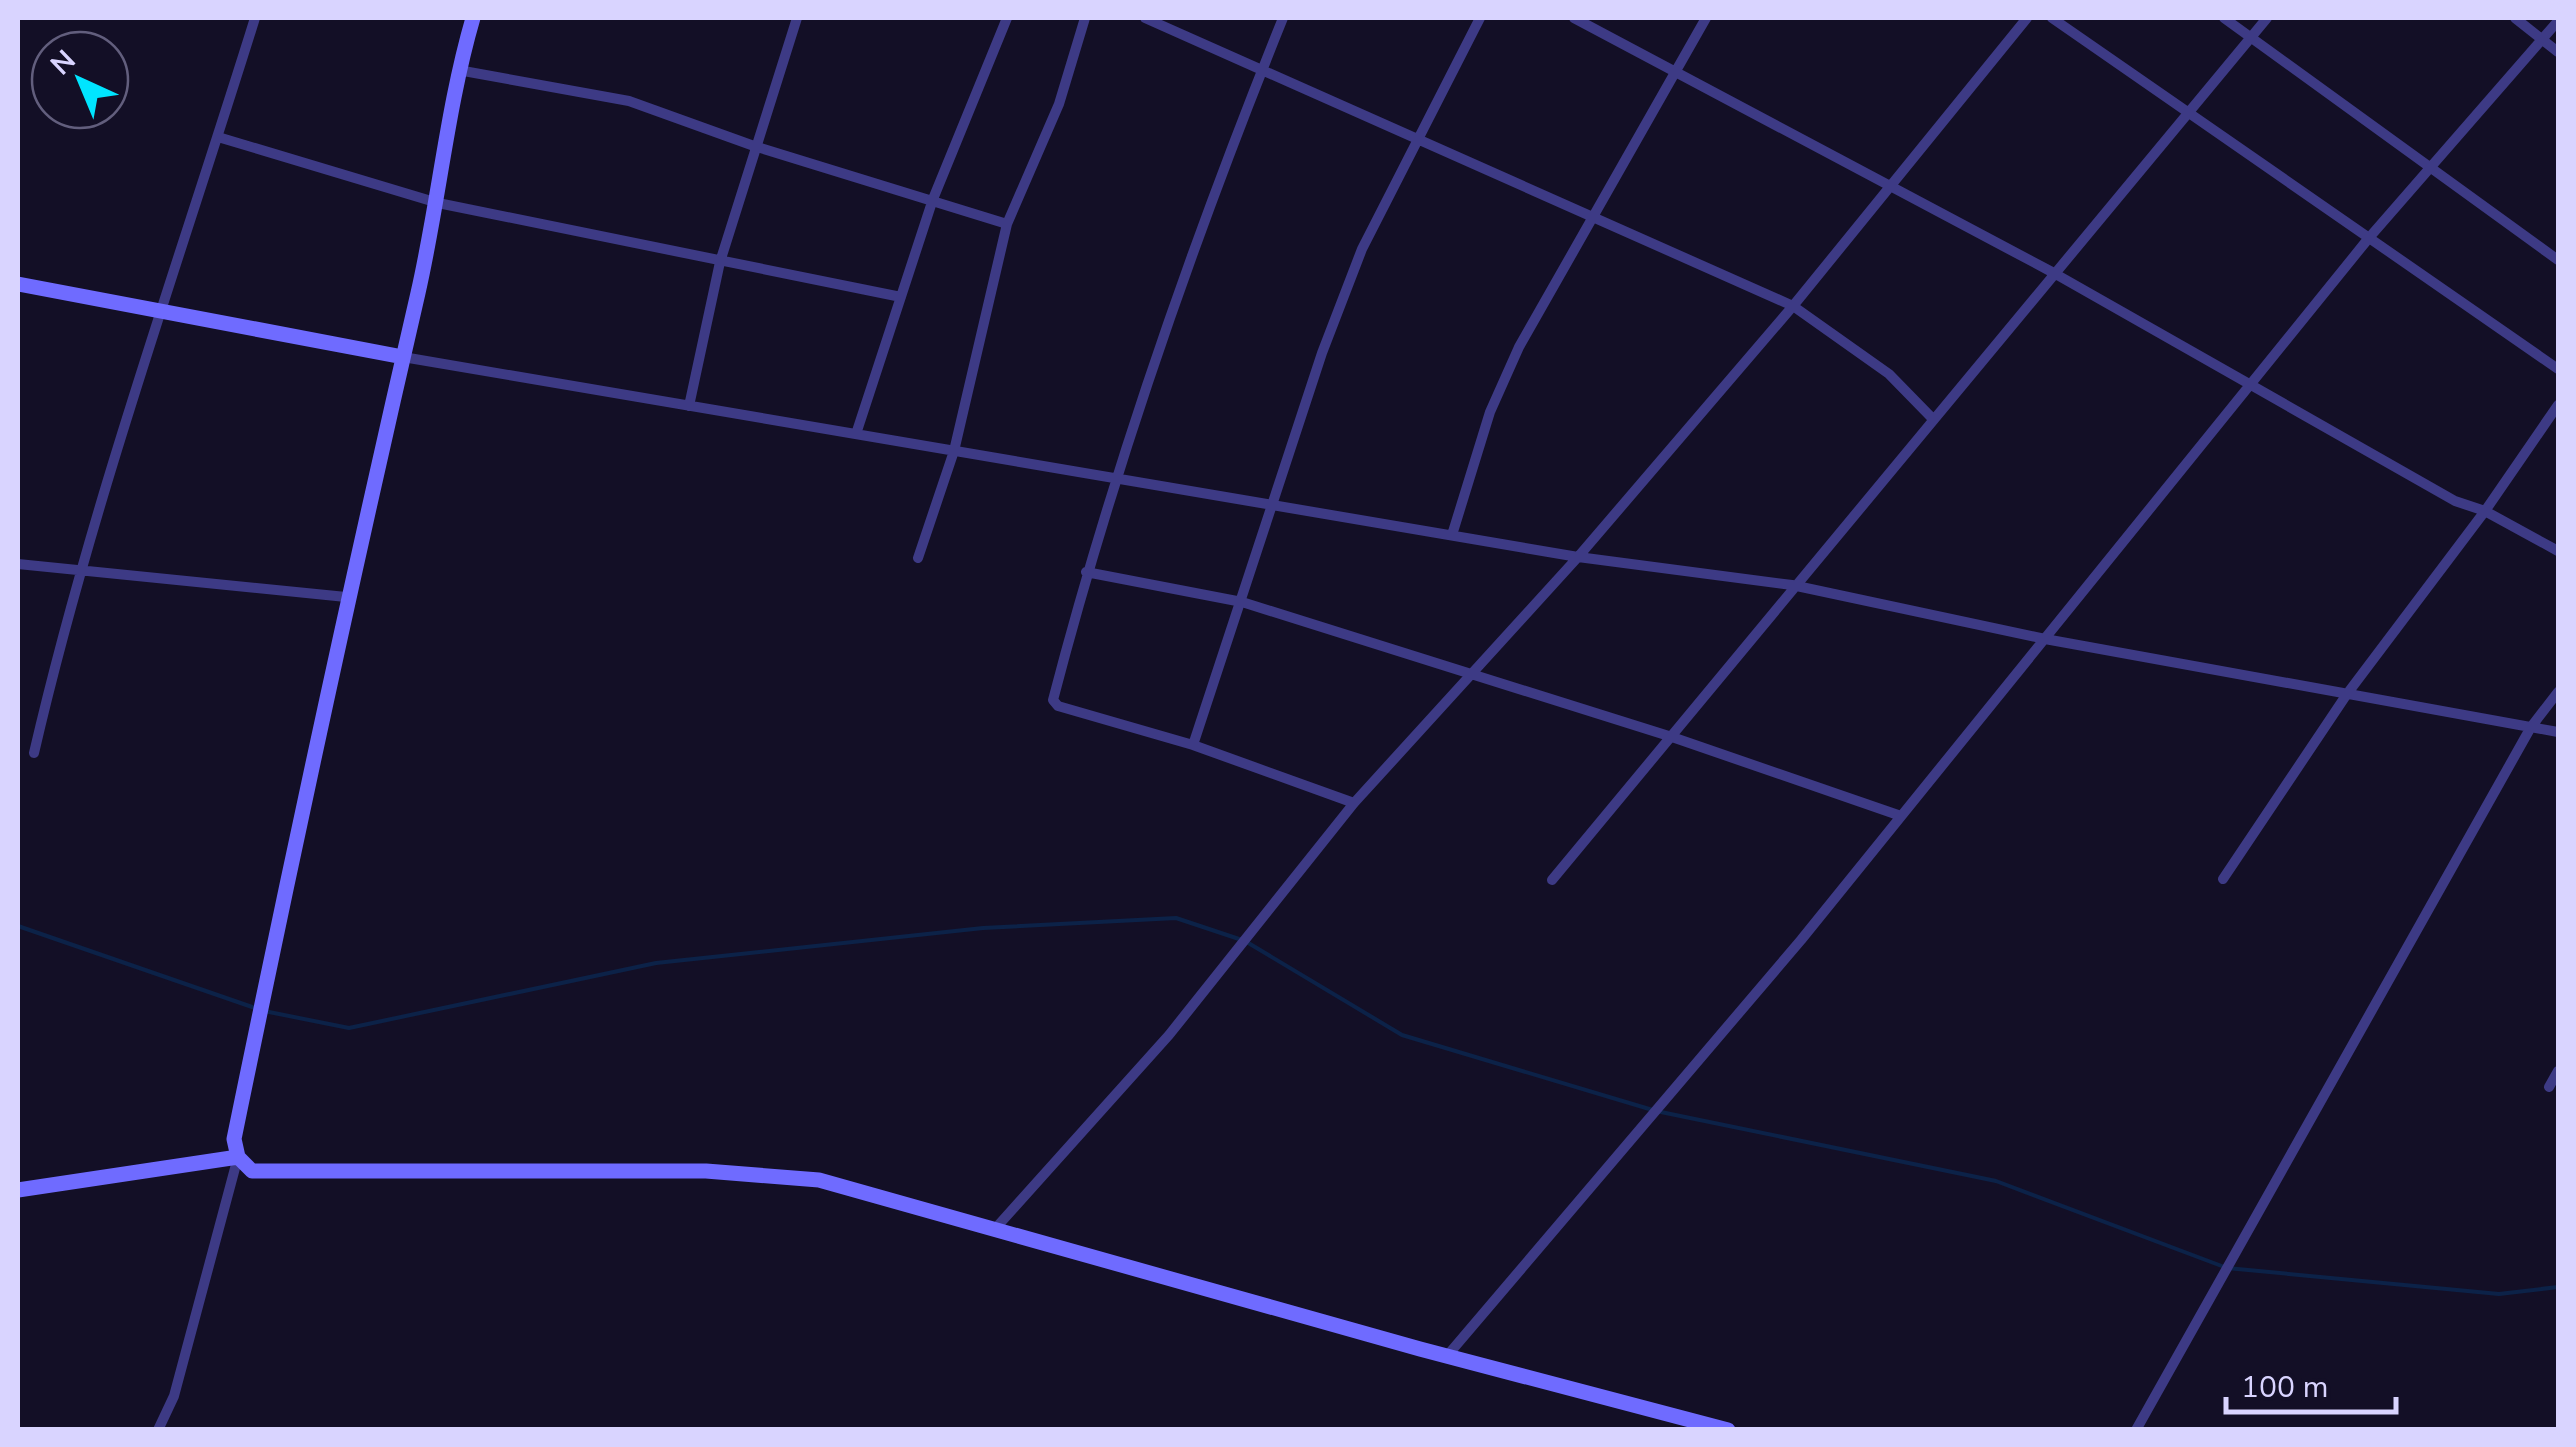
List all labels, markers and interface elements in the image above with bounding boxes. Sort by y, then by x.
north arrow [30,30,130,130]
text: N [43,42,84,84]
scale bar [2226,1352,2396,1414]
text: 100 m [2241,1367,2328,1408]

